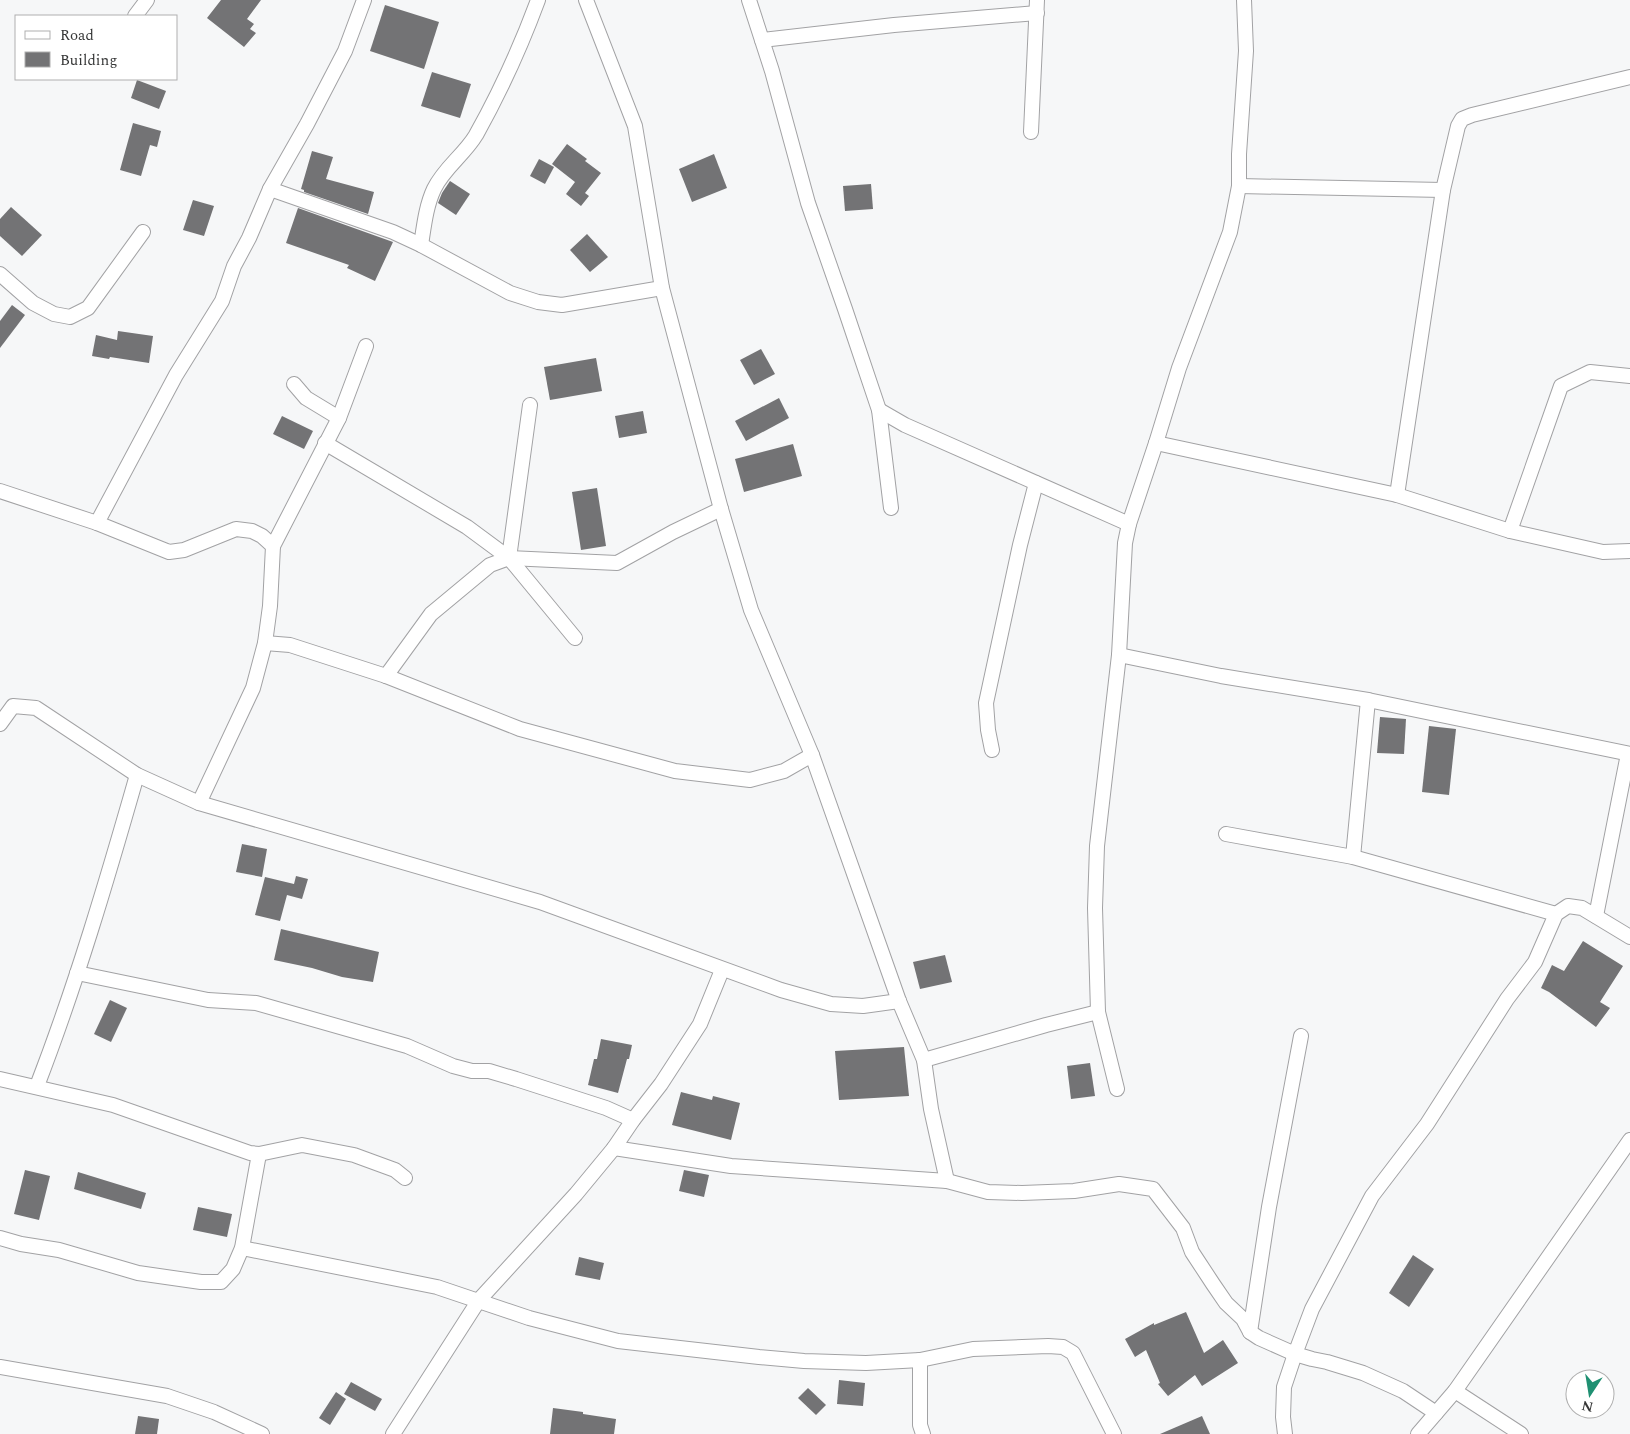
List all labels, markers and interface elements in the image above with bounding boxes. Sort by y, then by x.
legend [15,15,178,80]
text: Road [60,24,94,47]
text: Building [60,49,117,72]
north arrow [1565,1369,1615,1419]
text: N [1580,1395,1595,1418]

